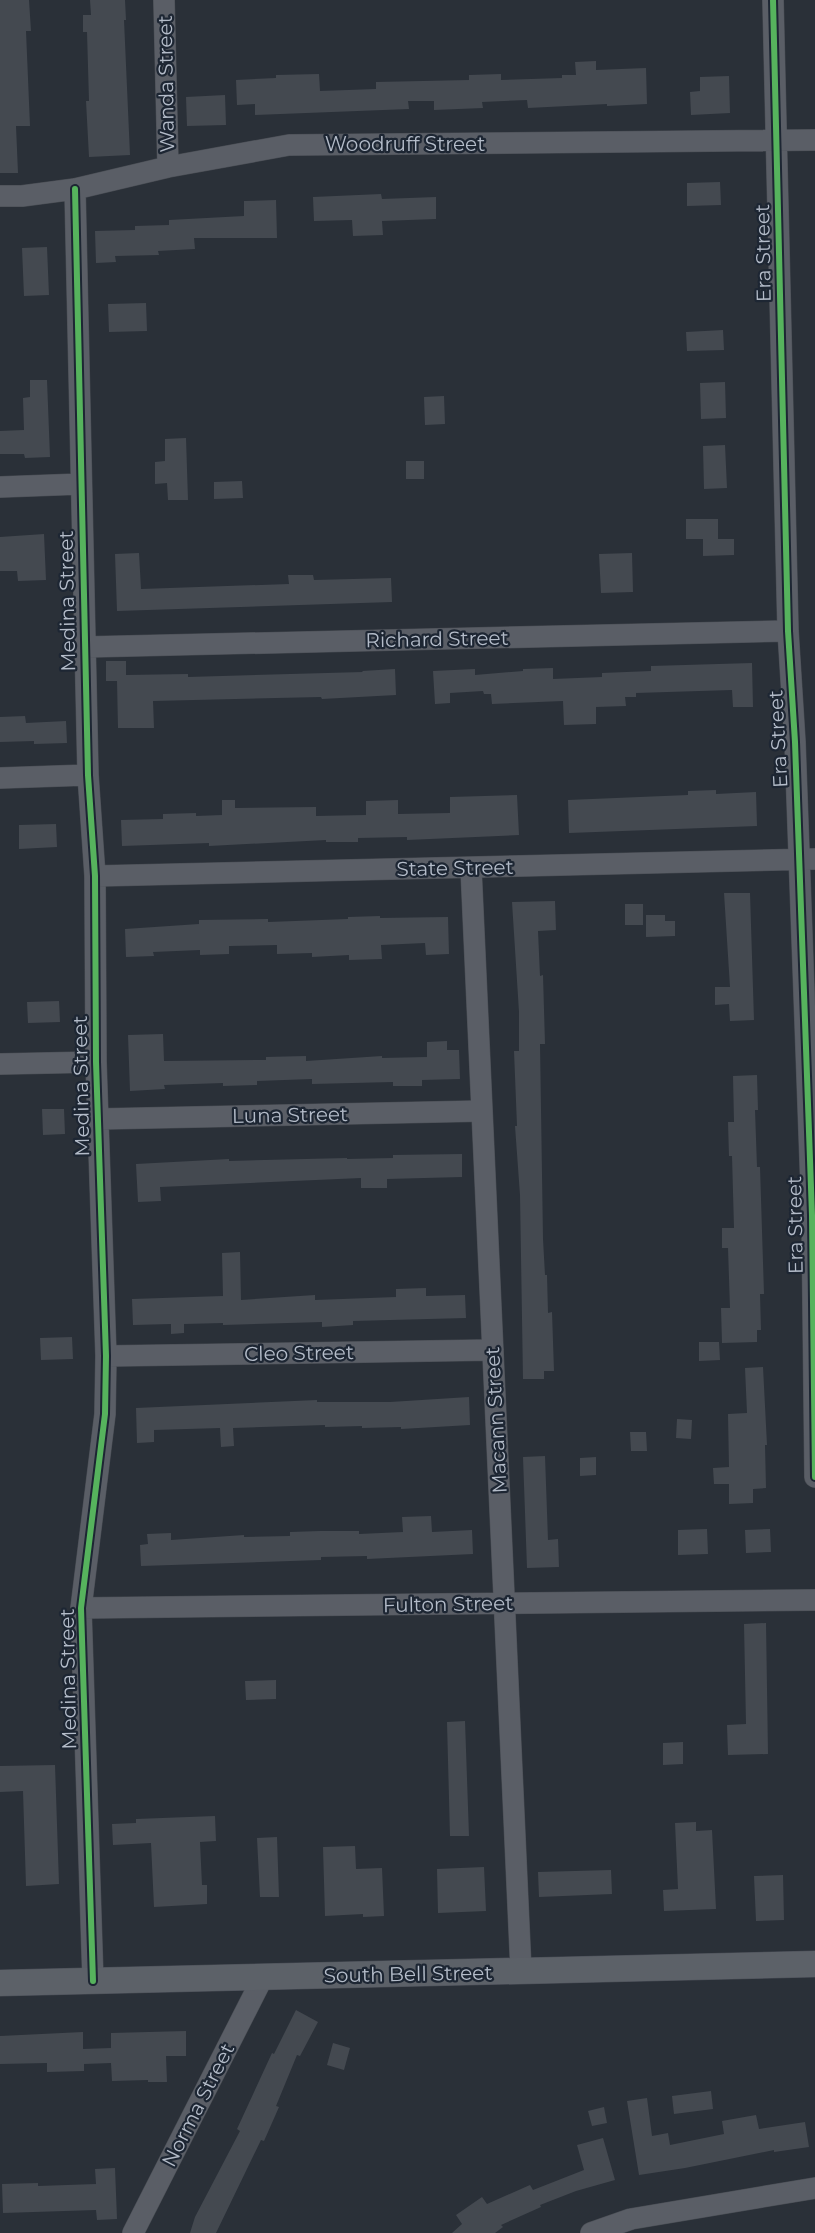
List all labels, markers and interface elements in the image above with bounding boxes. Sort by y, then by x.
street label: Wanda Street [153,15,179,153]
street label: Woodruff Street [325,132,485,156]
street label: Era Street [750,204,776,302]
street label: Medina Street [54,530,80,672]
street label: Richard Street [365,626,509,652]
street label: Era Street [763,689,793,789]
street label: State Street [396,855,514,881]
street label: Medina Street [68,1015,94,1157]
street label: Luna Street [232,1102,348,1128]
street label: Era Street [782,1176,808,1274]
street label: Cleo Street [244,1340,354,1366]
street label: Macann Street [480,1346,512,1494]
street label: Fulton Street [383,1591,513,1617]
street label: Medina Street [55,1608,81,1750]
street label: South Bell Street [323,1961,493,1987]
street label: Norma Street [157,2039,239,2171]

